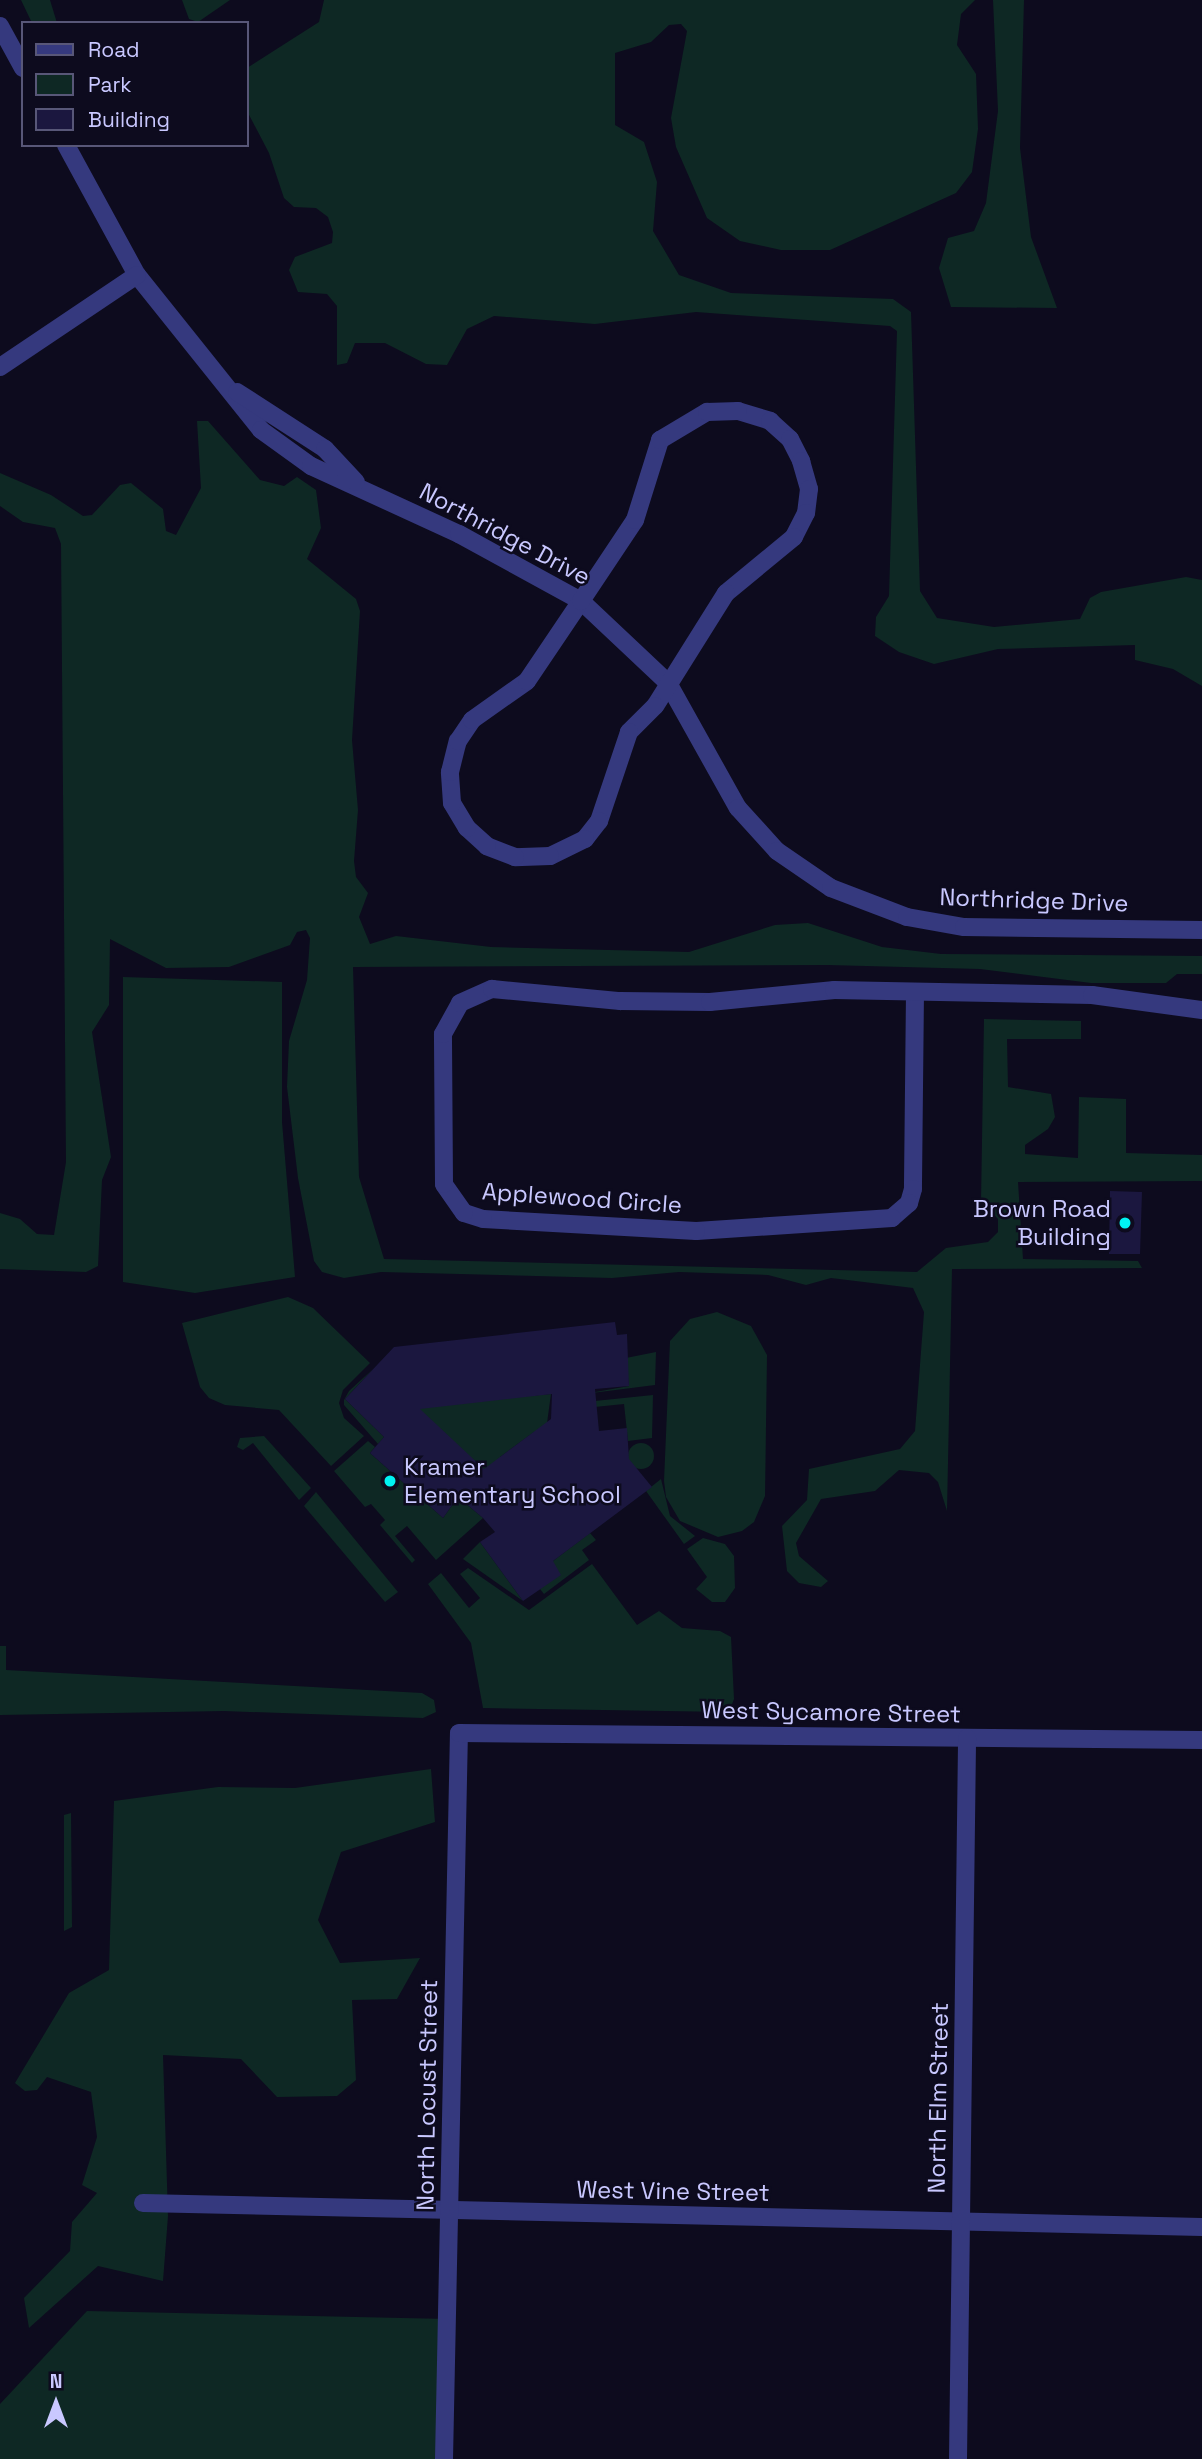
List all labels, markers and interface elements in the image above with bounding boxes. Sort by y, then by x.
legend [21,21,248,147]
text: Road [88,36,140,63]
text: Park [88,71,132,98]
text: Building [88,106,170,133]
street label: Northridge Drive [415,477,595,591]
street label: Northridge Drive [939,882,1129,918]
street label: Applewood Circle [481,1177,683,1219]
place label: Brown Road Building [973,1195,1111,1251]
marker: Brown Road Building [1117,1215,1133,1231]
place label: Kramer Elementary School [404,1453,621,1509]
marker: Kramer Elementary School [382,1473,398,1489]
street label: West Sycamore Street [701,1695,961,1729]
street label: North Locust Street [411,1979,443,2211]
street label: North Elm Street [922,2002,954,2194]
street label: West Vine Street [576,2175,770,2207]
north arrow [21,2368,91,2438]
text: N [50,2369,62,2394]

